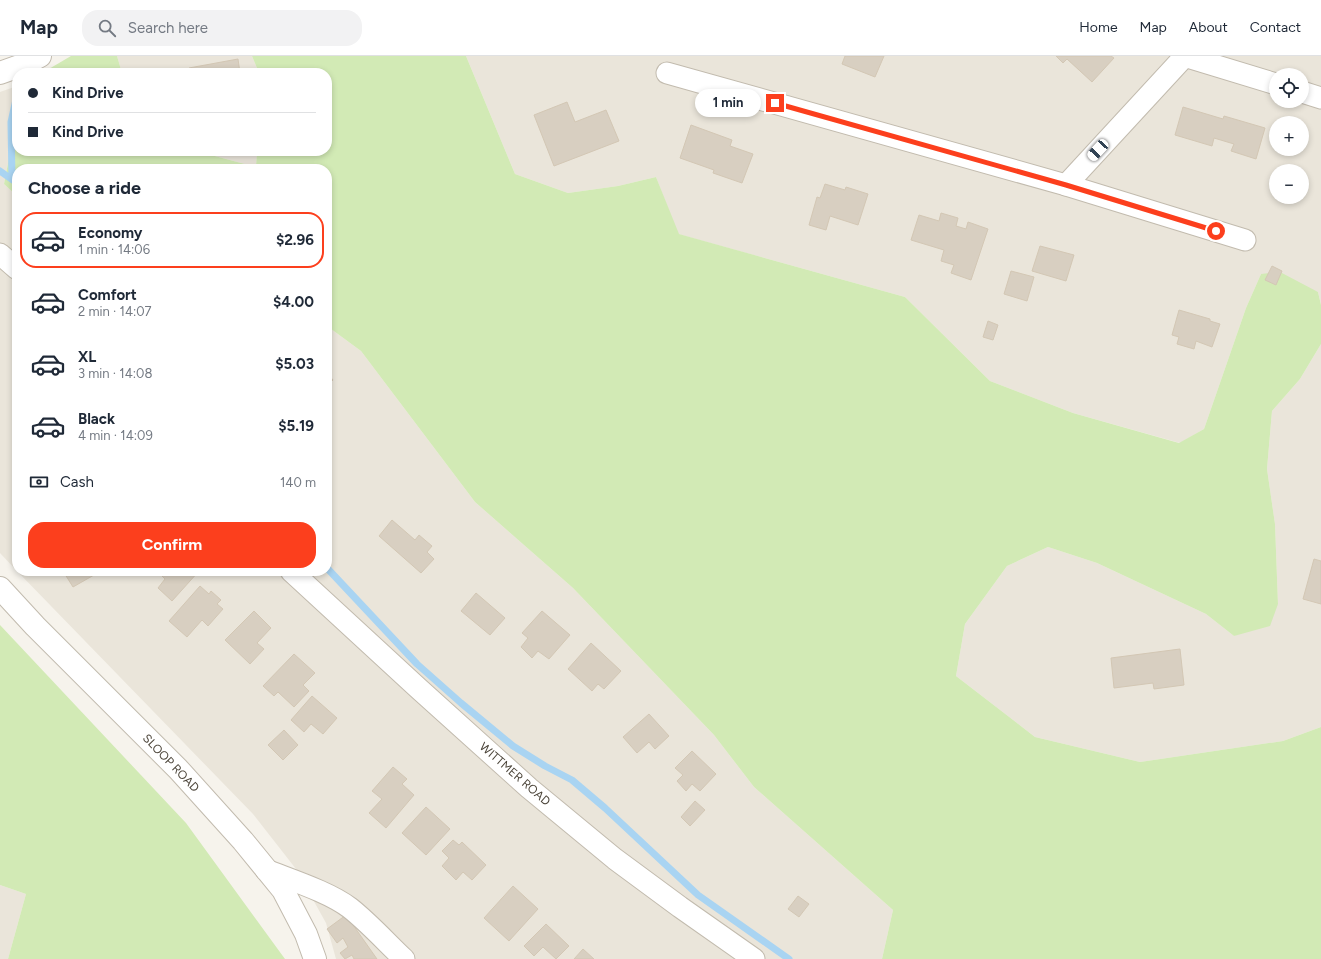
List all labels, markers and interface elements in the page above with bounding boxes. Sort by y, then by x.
search box [82,10,362,46]
text: Map [20,16,58,39]
icon: search [96,17,118,39]
text: Search here [128,19,208,37]
text: Home [1079,19,1118,36]
text: Map [1140,19,1167,36]
text: About [1189,19,1228,36]
text: Contact [1250,19,1301,36]
map controls [1269,68,1309,204]
button: locate [1269,68,1309,108]
text: Kind Drive [52,84,123,102]
callout: 1 min [695,89,761,117]
route end [766,94,784,112]
text: 1 min [713,95,743,110]
button: + [1269,116,1309,156]
text: Kind Drive [52,123,123,141]
car [1085,137,1111,163]
button: − [1269,164,1309,204]
text: Choose a ride [28,177,141,199]
icon: car [30,222,66,258]
route start [1207,222,1225,240]
text: Economy [78,224,143,242]
text: $2.96 [276,231,314,249]
text: 1 min · 14:06 [78,242,150,257]
icon: car [30,284,66,320]
text: Comfort [78,286,137,304]
text: $4.00 [273,293,314,311]
text: 2 min · 14:07 [78,304,152,319]
icon: car [30,346,66,382]
text: XL [78,348,96,366]
text: $5.03 [275,355,314,373]
text: 3 min · 14:08 [78,366,152,381]
icon: car [30,408,66,444]
text: Black [78,410,115,428]
text: $5.19 [278,417,314,435]
text: 4 min · 14:09 [78,428,153,443]
icon: cash [28,471,50,493]
text: Cash [60,473,94,491]
text: 140 m [280,475,316,490]
button: Confirm [28,522,316,568]
street label: SLOOP ROAD [140,731,202,795]
street label: WITTMER ROAD [477,740,553,808]

